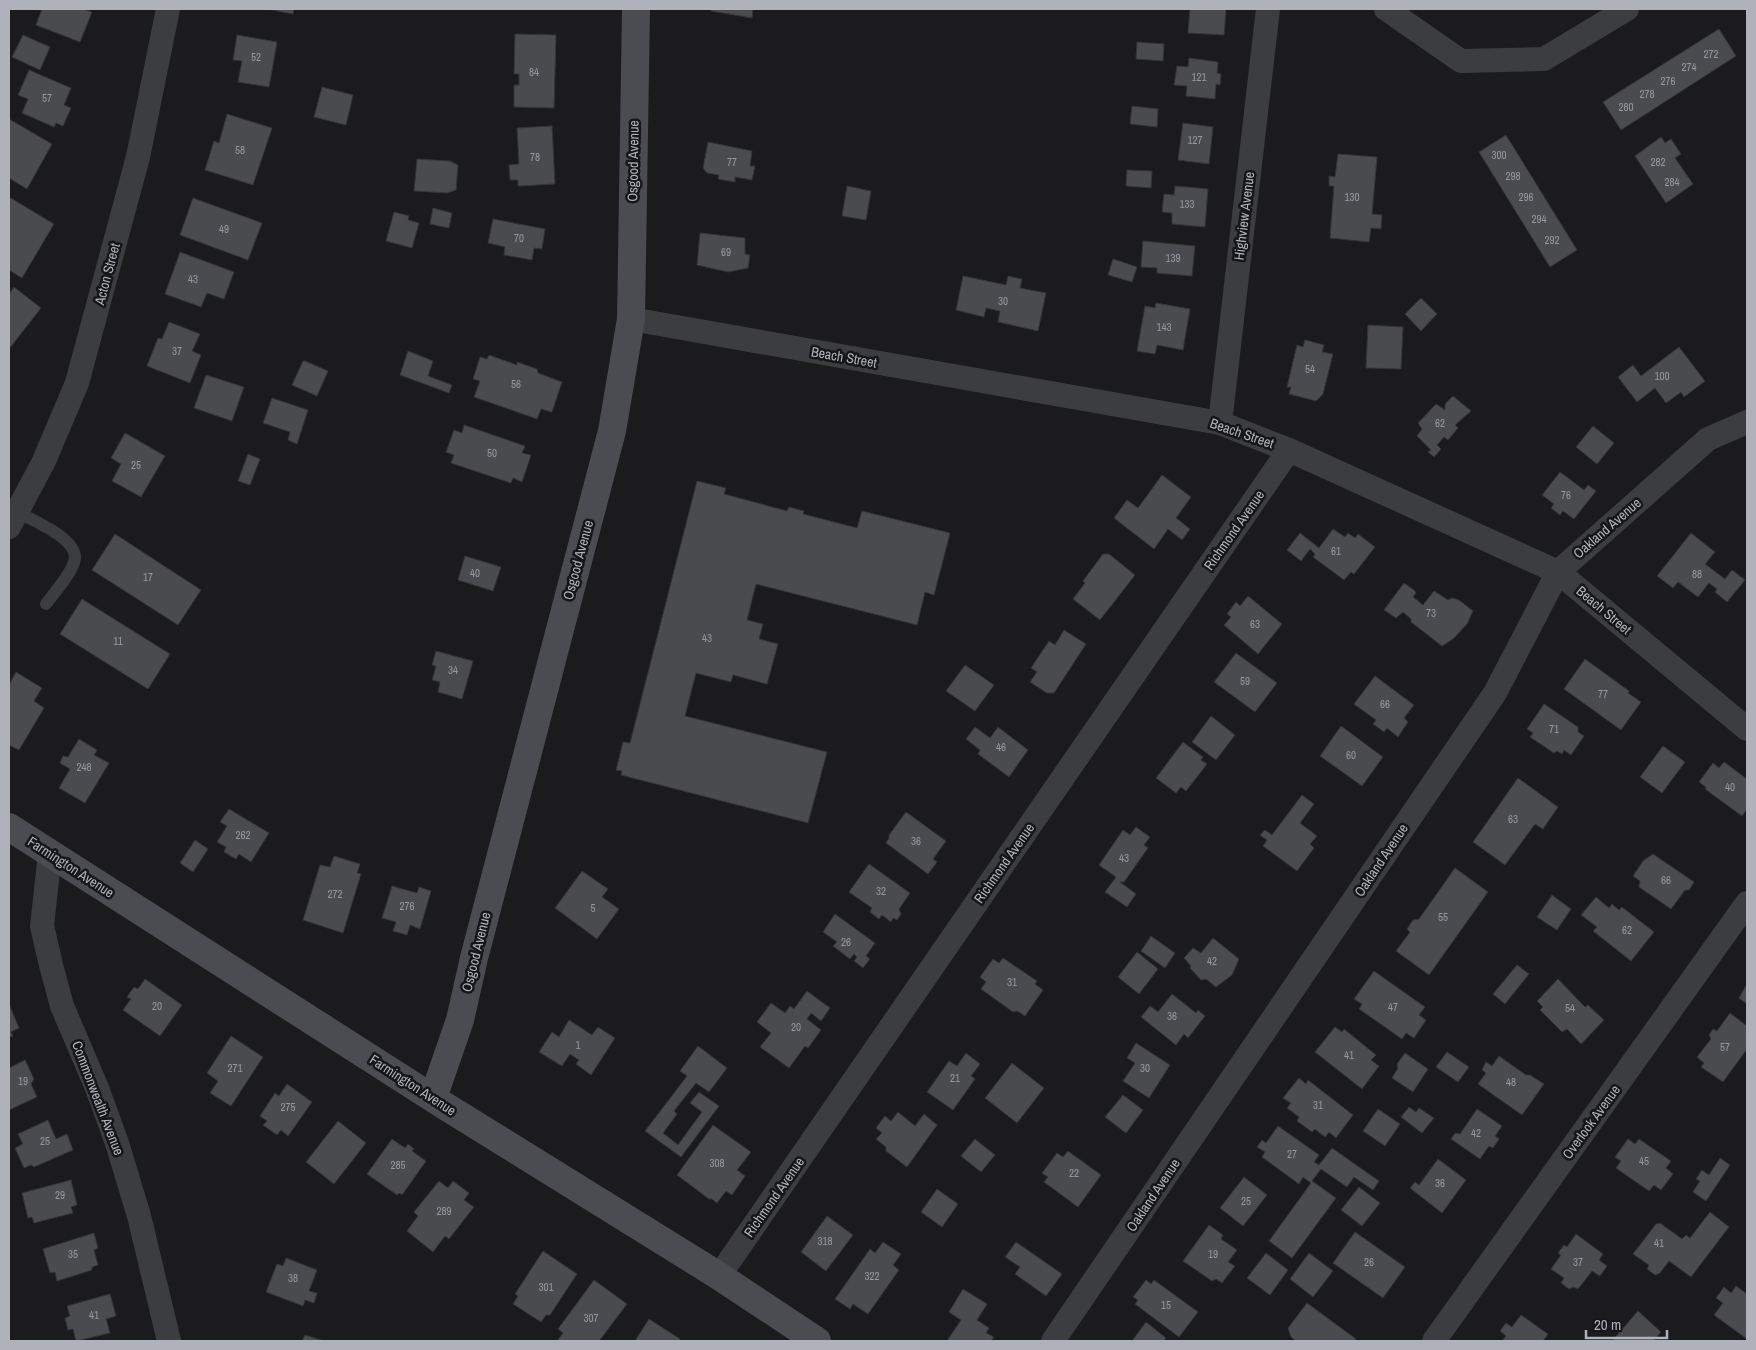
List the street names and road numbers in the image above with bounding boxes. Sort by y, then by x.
street label: Osgood Avenue [623,120,643,202]
street label: Highview Avenue [1230,171,1258,261]
street label: Acton Street [90,241,124,308]
street label: Beach Street [810,342,878,372]
street label: Beach Street [1208,414,1276,452]
street label: Richmond Avenue [1200,486,1268,574]
street label: Oakland Avenue [1569,494,1645,562]
street label: Osgood Avenue [559,518,597,602]
street label: Beach Street [1573,582,1635,638]
street label: Richmond Avenue [970,819,1038,907]
street label: Oakland Avenue [1350,820,1412,900]
street label: Farmington Avenue [24,832,118,902]
street label: Osgood Avenue [457,910,495,994]
street label: Commonwealth Avenue [68,1038,128,1158]
street label: Farmington Avenue [366,1050,460,1120]
street label: Overlook Avenue [1558,1081,1624,1163]
street label: Richmond Avenue [740,1153,808,1241]
street label: Oakland Avenue [1122,1155,1184,1235]

